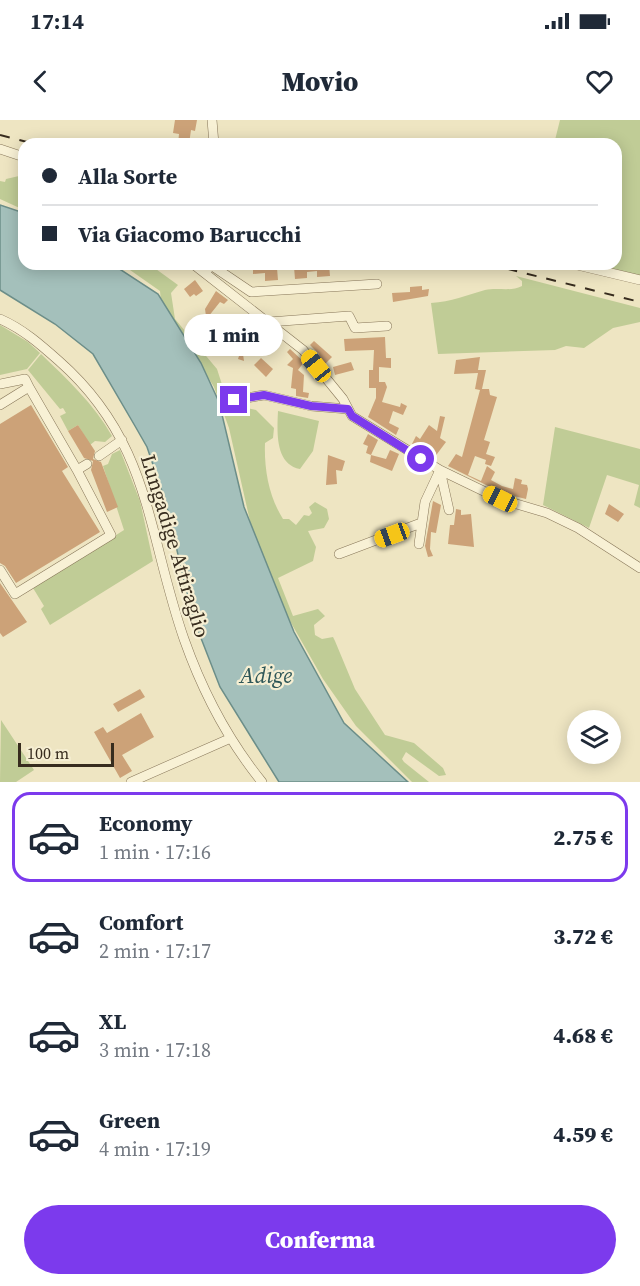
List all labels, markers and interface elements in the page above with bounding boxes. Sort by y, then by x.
text: 17:14 [30,6,84,36]
text: Movio [282,63,358,100]
icon: back [24,65,57,98]
icon: heart [583,65,616,98]
text: Alla Sorte [78,161,177,191]
text: Via Giacomo Barucchi [78,219,301,249]
callout: 1 min [184,313,284,355]
text: 1 min [207,321,260,349]
car [298,346,334,386]
route end [220,386,247,413]
route start [407,445,434,472]
street label: Lungadige Attiraglio [134,451,217,641]
car [480,483,520,515]
car [372,520,412,550]
water label: Adige [238,660,292,690]
map controls [567,710,621,764]
button: layers [567,710,621,764]
scale bar [18,740,114,768]
text: 100 m [27,742,69,764]
text: Economy [99,808,193,838]
icon: car [27,810,81,864]
text: 2.75 € [553,822,613,852]
text: 1 min · 17:16 [99,838,211,866]
text: Comfort [99,907,183,937]
icon: car [27,909,81,963]
text: 3.72 € [553,921,613,951]
text: 2 min · 17:17 [99,937,211,965]
text: XL [99,1006,126,1036]
icon: car [27,1008,81,1062]
text: 4.68 € [553,1020,613,1050]
text: 3 min · 17:18 [99,1036,211,1064]
text: Green [99,1105,160,1135]
icon: car [27,1107,81,1161]
text: 4.59 € [553,1119,613,1149]
text: 4 min · 17:19 [99,1135,211,1163]
button: Conferma [24,1205,616,1274]

